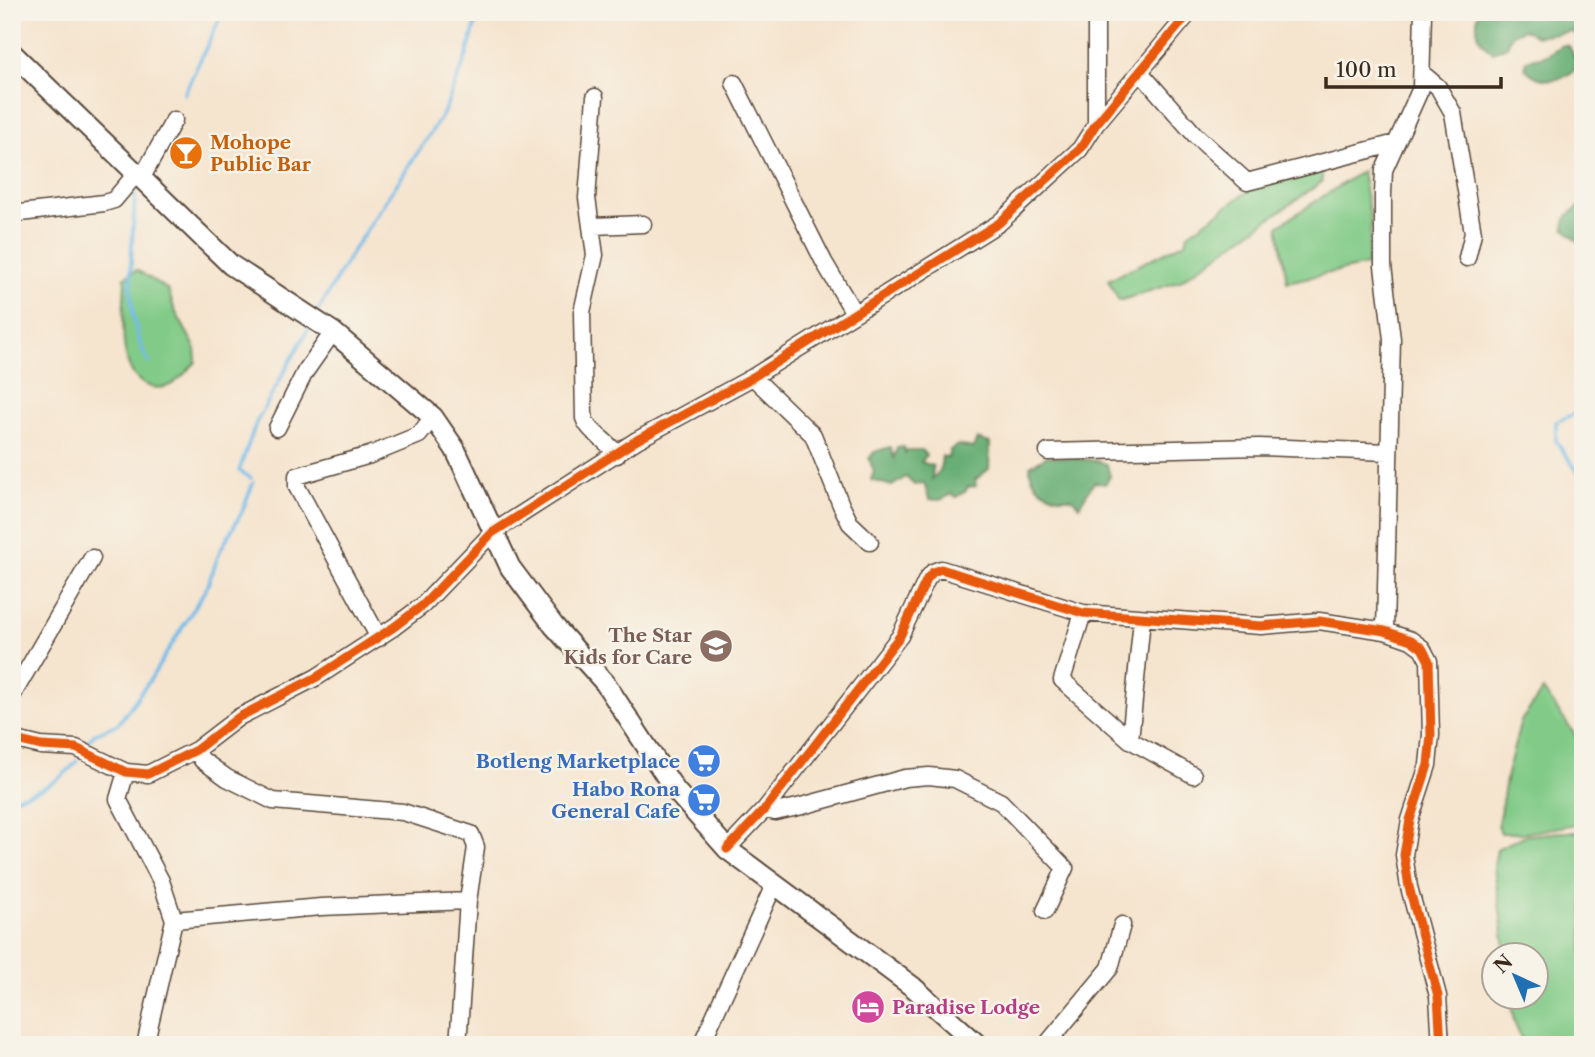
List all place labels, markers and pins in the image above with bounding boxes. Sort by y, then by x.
place label: Mohope Public Bar [210,131,312,176]
bar icon: Mohope Public Bar [167,134,205,172]
place label: The Star Kids for Care [563,624,693,669]
school or university icon: The Star Kids for Care [697,627,735,665]
supermarket icon: Botleng Marketplace [685,742,723,780]
place label: Botleng Marketplace [476,750,680,773]
place label: Habo Rona General Cafe [551,778,681,823]
supermarket icon: Habo Rona General Cafe [685,781,723,819]
hotel icon: Paradise Lodge [849,988,887,1026]
place label: Paradise Lodge [892,996,1040,1019]

